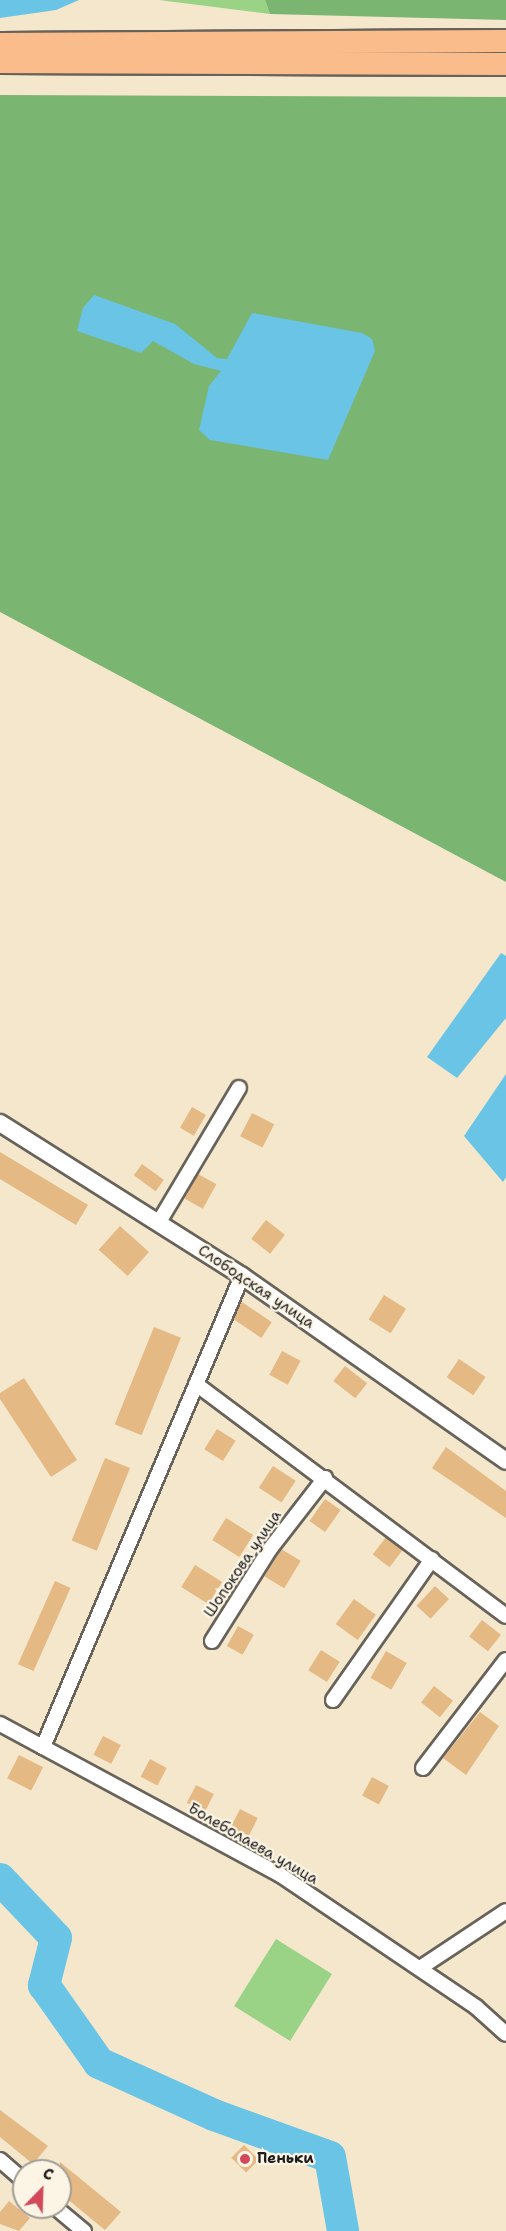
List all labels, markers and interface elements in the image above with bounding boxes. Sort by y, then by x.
street label: Слободская улица [194,1241,318,1333]
street label: Шопокова улица [201,1507,285,1621]
street label: Болеболаева улица [185,1799,321,1889]
place label: Пеньки [257,2150,314,2168]
marker: Пеньки [238,2152,252,2166]
north arrow [12,2159,72,2219]
text: С [40,2162,57,2185]

